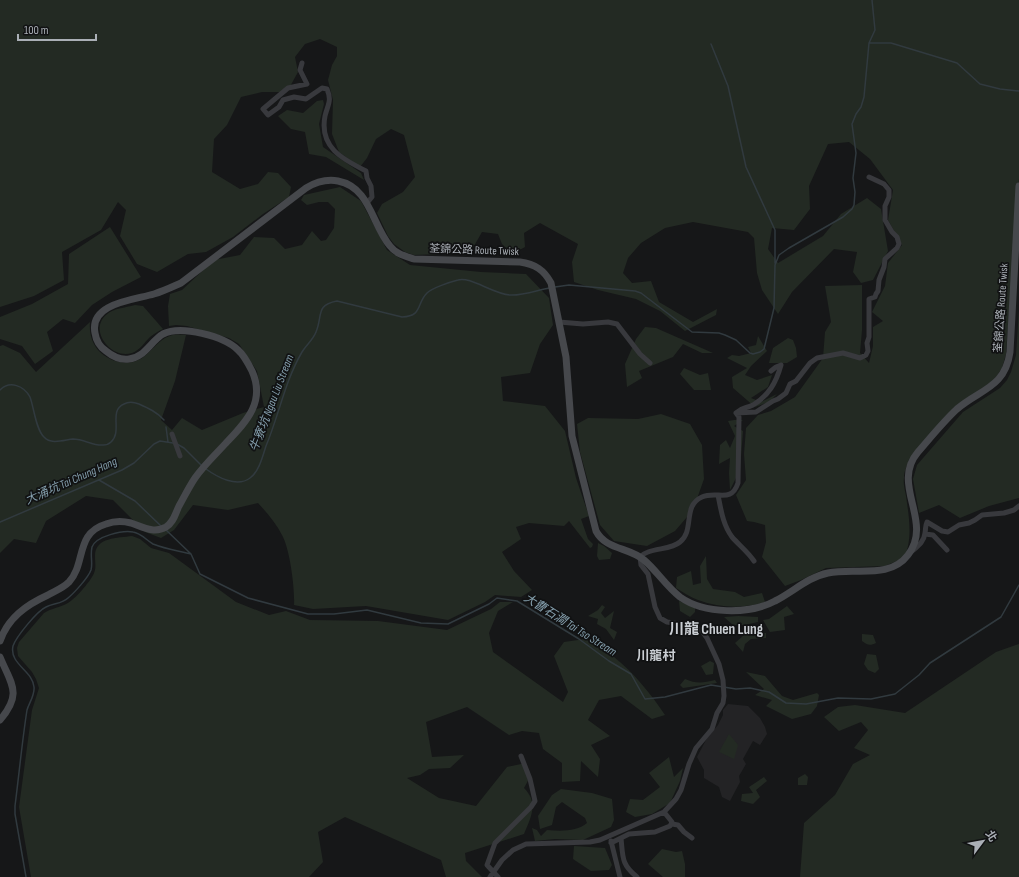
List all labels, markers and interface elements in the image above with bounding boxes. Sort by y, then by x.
scale bar [18,16,96,42]
text: 100 m [24,23,49,38]
street label: 荃錦公路 Route Twisk [429,242,520,258]
street label: 荃錦公路 Route Twisk [991,262,1011,353]
water label: 牛寮坑 Ngau Liu Stream [247,352,298,454]
water label: 大涌坑 Tai Chung Hang [23,454,119,508]
water label: 大曹石澗 Tai Tso Stream [521,590,620,660]
district label: 川龍 Chuen Lung [669,620,764,639]
district label: 川龍村 [636,648,676,664]
north arrow [963,821,1003,861]
text: 北 [983,828,999,844]

